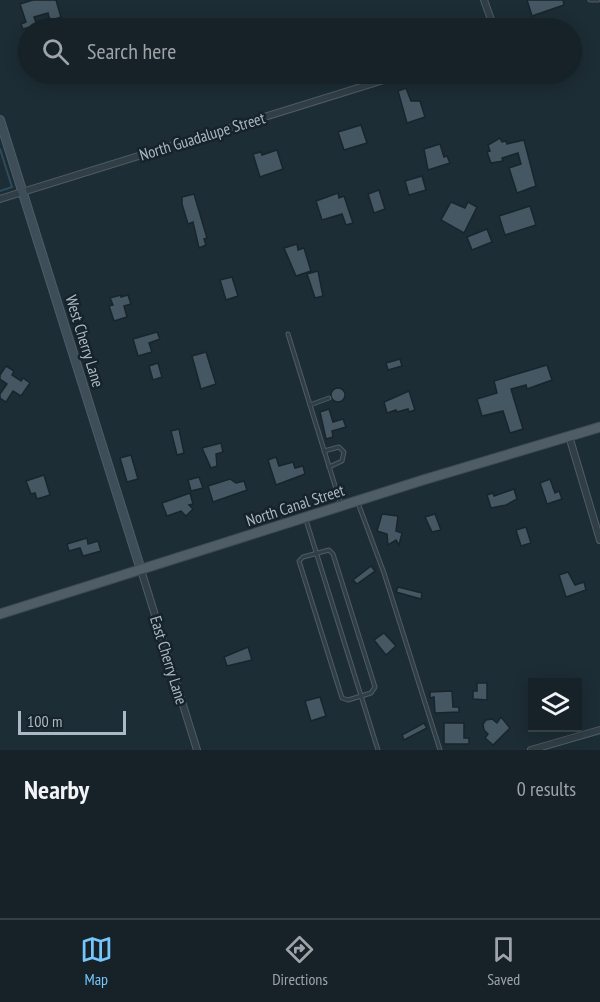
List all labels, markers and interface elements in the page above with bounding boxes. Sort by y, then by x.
search box [18,18,582,84]
icon: search [39,35,72,68]
text: Search here [87,37,176,65]
street label: North Guadalupe Street [137,107,268,165]
street label: West Cherry Lane [62,293,108,389]
street label: North Canal Street [243,479,347,530]
street label: East Cherry Lane [146,613,192,707]
map controls [528,678,582,732]
button: layers [528,678,582,732]
scale bar [18,708,126,736]
text: 100 m [27,711,62,731]
text: Nearby [24,773,89,806]
text: 0 results [517,776,576,802]
tab: Map [80,933,113,989]
tab: Directions [272,933,328,989]
tab: Saved [487,933,520,989]

